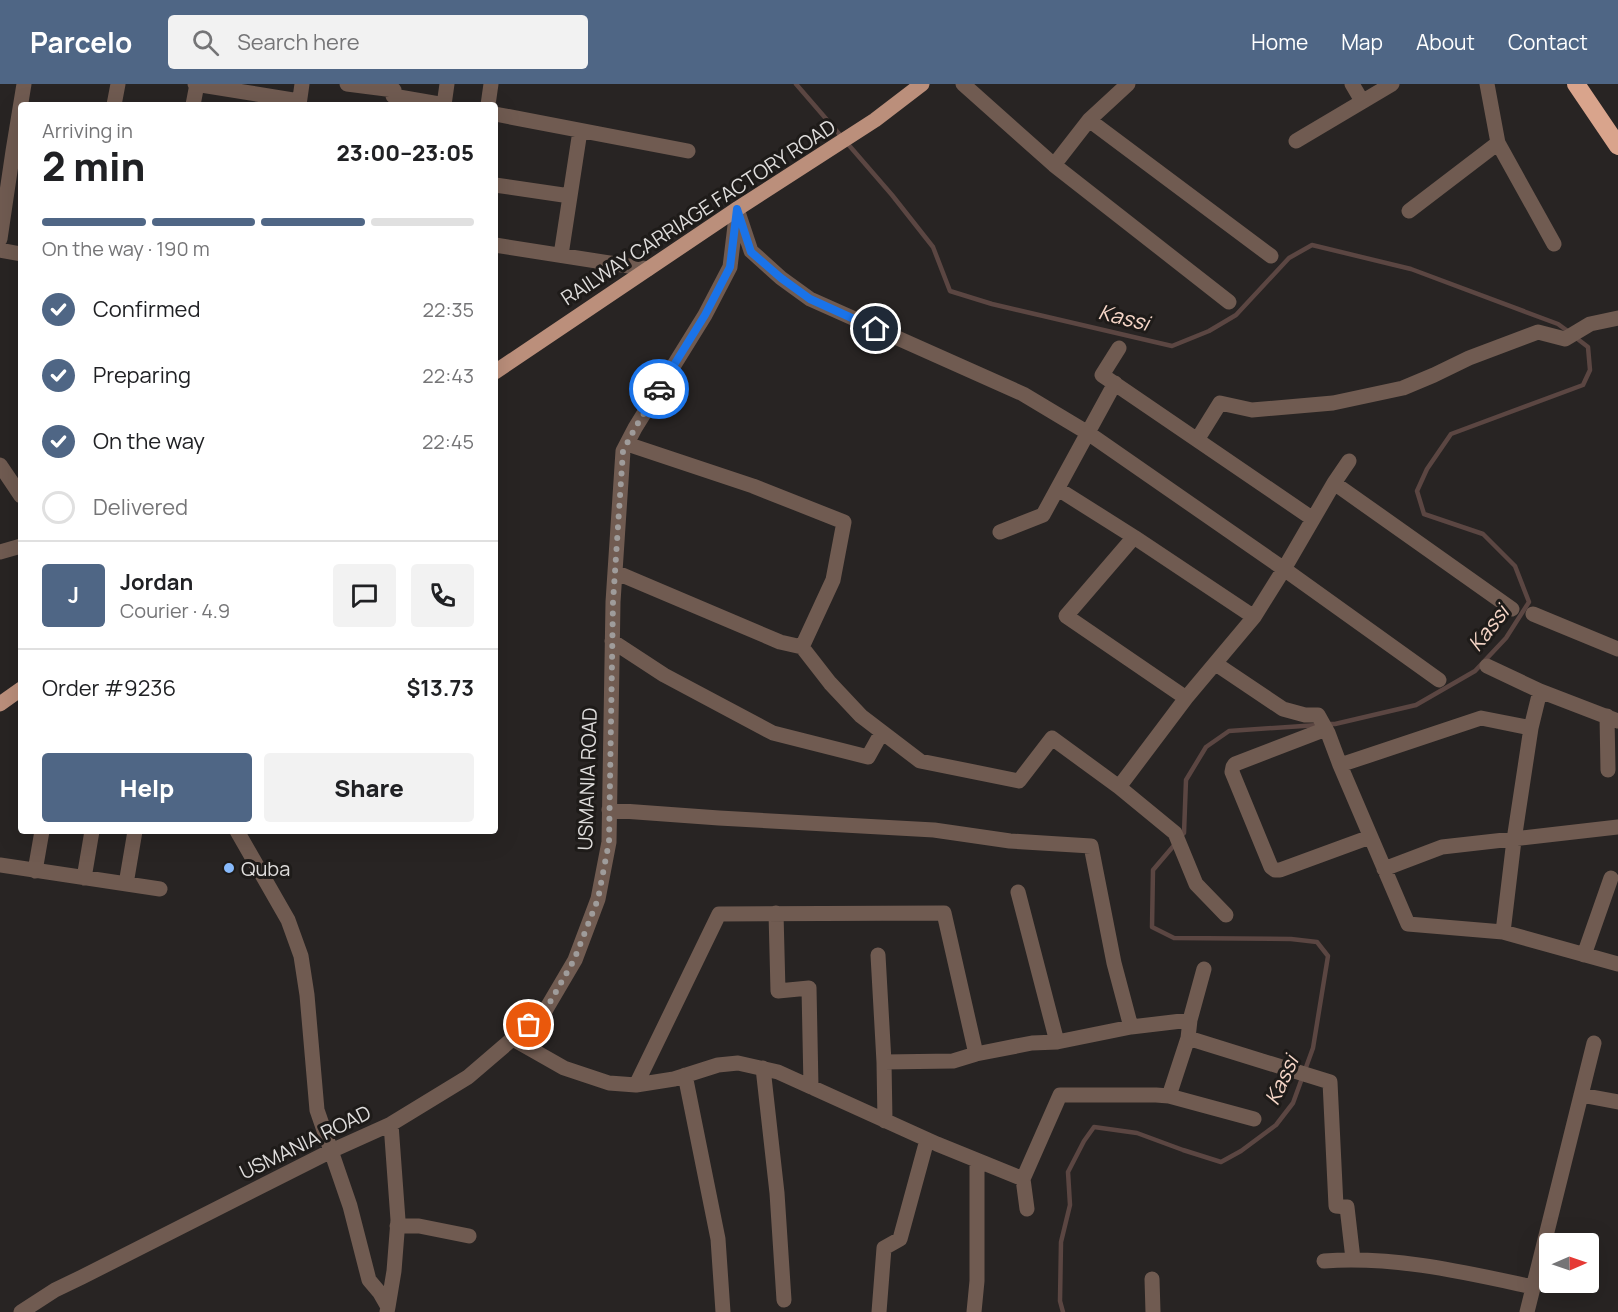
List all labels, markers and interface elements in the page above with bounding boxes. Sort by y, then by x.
search box [168,15,588,69]
text: Parcelo [30,23,132,61]
icon: search [189,26,222,59]
text: Search here [237,27,360,57]
text: Home [1251,28,1308,56]
text: Map [1341,28,1383,56]
text: About [1416,28,1475,56]
text: Contact [1508,28,1588,56]
street label: RAILWAY CARRIAGE FACTORY ROAD [556,113,840,311]
text: Arriving in [42,117,133,144]
text: 23:00–23:05 [336,138,474,168]
text: 2 min [42,139,145,193]
text: On the way · 190 m [42,235,210,262]
icon: check [42,293,75,326]
text: Confirmed [93,294,201,324]
text: 22:35 [423,296,474,323]
water label: Kassi [1096,297,1155,338]
pin [850,303,901,354]
icon: home [859,312,892,345]
icon: check [42,359,75,392]
courier [629,359,689,419]
text: Preparing [93,360,191,390]
text: 22:43 [422,362,474,389]
icon: car [643,373,676,406]
icon: check [42,425,75,458]
text: On the way [93,426,205,456]
text: 22:45 [422,428,474,455]
text: Delivered [93,492,188,522]
button: chat [333,564,396,627]
button: phone [411,564,474,627]
text: Jordan [120,567,193,597]
text: J [68,580,79,610]
text: Courier · 4.9 [120,597,230,624]
water label: Kassi [1461,597,1517,657]
text: Order #9236 [42,673,176,703]
text: $13.73 [407,673,474,703]
street label: USMANIA ROAD [571,707,603,851]
button: Help [42,753,252,822]
button: Share [264,753,474,822]
place label: Quba [241,855,290,882]
marker: Quba [222,861,236,875]
pin [503,999,554,1050]
icon: bag [512,1008,545,1041]
water label: Kassi [1258,1048,1306,1109]
street label: USMANIA ROAD [235,1099,375,1185]
north arrow [1539,1233,1599,1293]
map controls [1539,1233,1599,1293]

